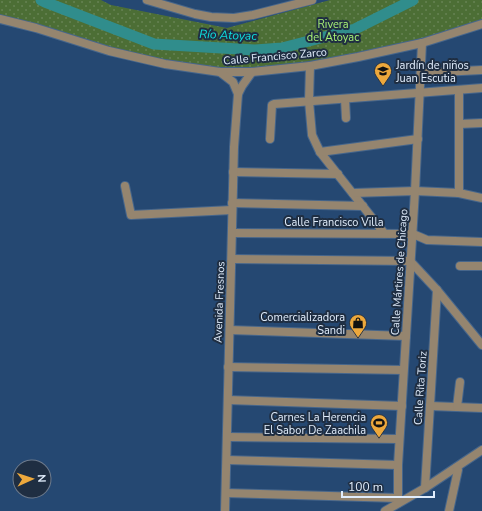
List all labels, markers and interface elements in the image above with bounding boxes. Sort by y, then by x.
park label: Rivera del Atoyac [307,17,359,45]
water label: Río Atoyac [199,26,258,44]
street label: Calle Francisco Zarco [223,44,328,69]
place label: Jardín de niños Juan Escutia [395,58,469,86]
school or university icon: Jardín de niños Juan Escutia [373,61,393,86]
street label: Calle Mártires de Chicago [388,208,411,336]
street label: Calle Francisco Villa [284,215,384,230]
street label: Avenida Fresnos [211,261,228,343]
place label: Comercializadora Sandi [260,310,345,338]
shop icon: Comercializadora Sandi [348,313,368,338]
street label: Calle Rita Toriz [410,351,431,426]
place label: Carnes La Herencia El Sabor De Zaachila [264,410,366,438]
sports icon: Carnes La Herencia El Sabor De Zaachila [369,413,389,438]
north arrow [12,459,52,499]
scale bar [342,473,434,499]
text: N [34,474,49,483]
text: 100 m [348,479,383,495]

